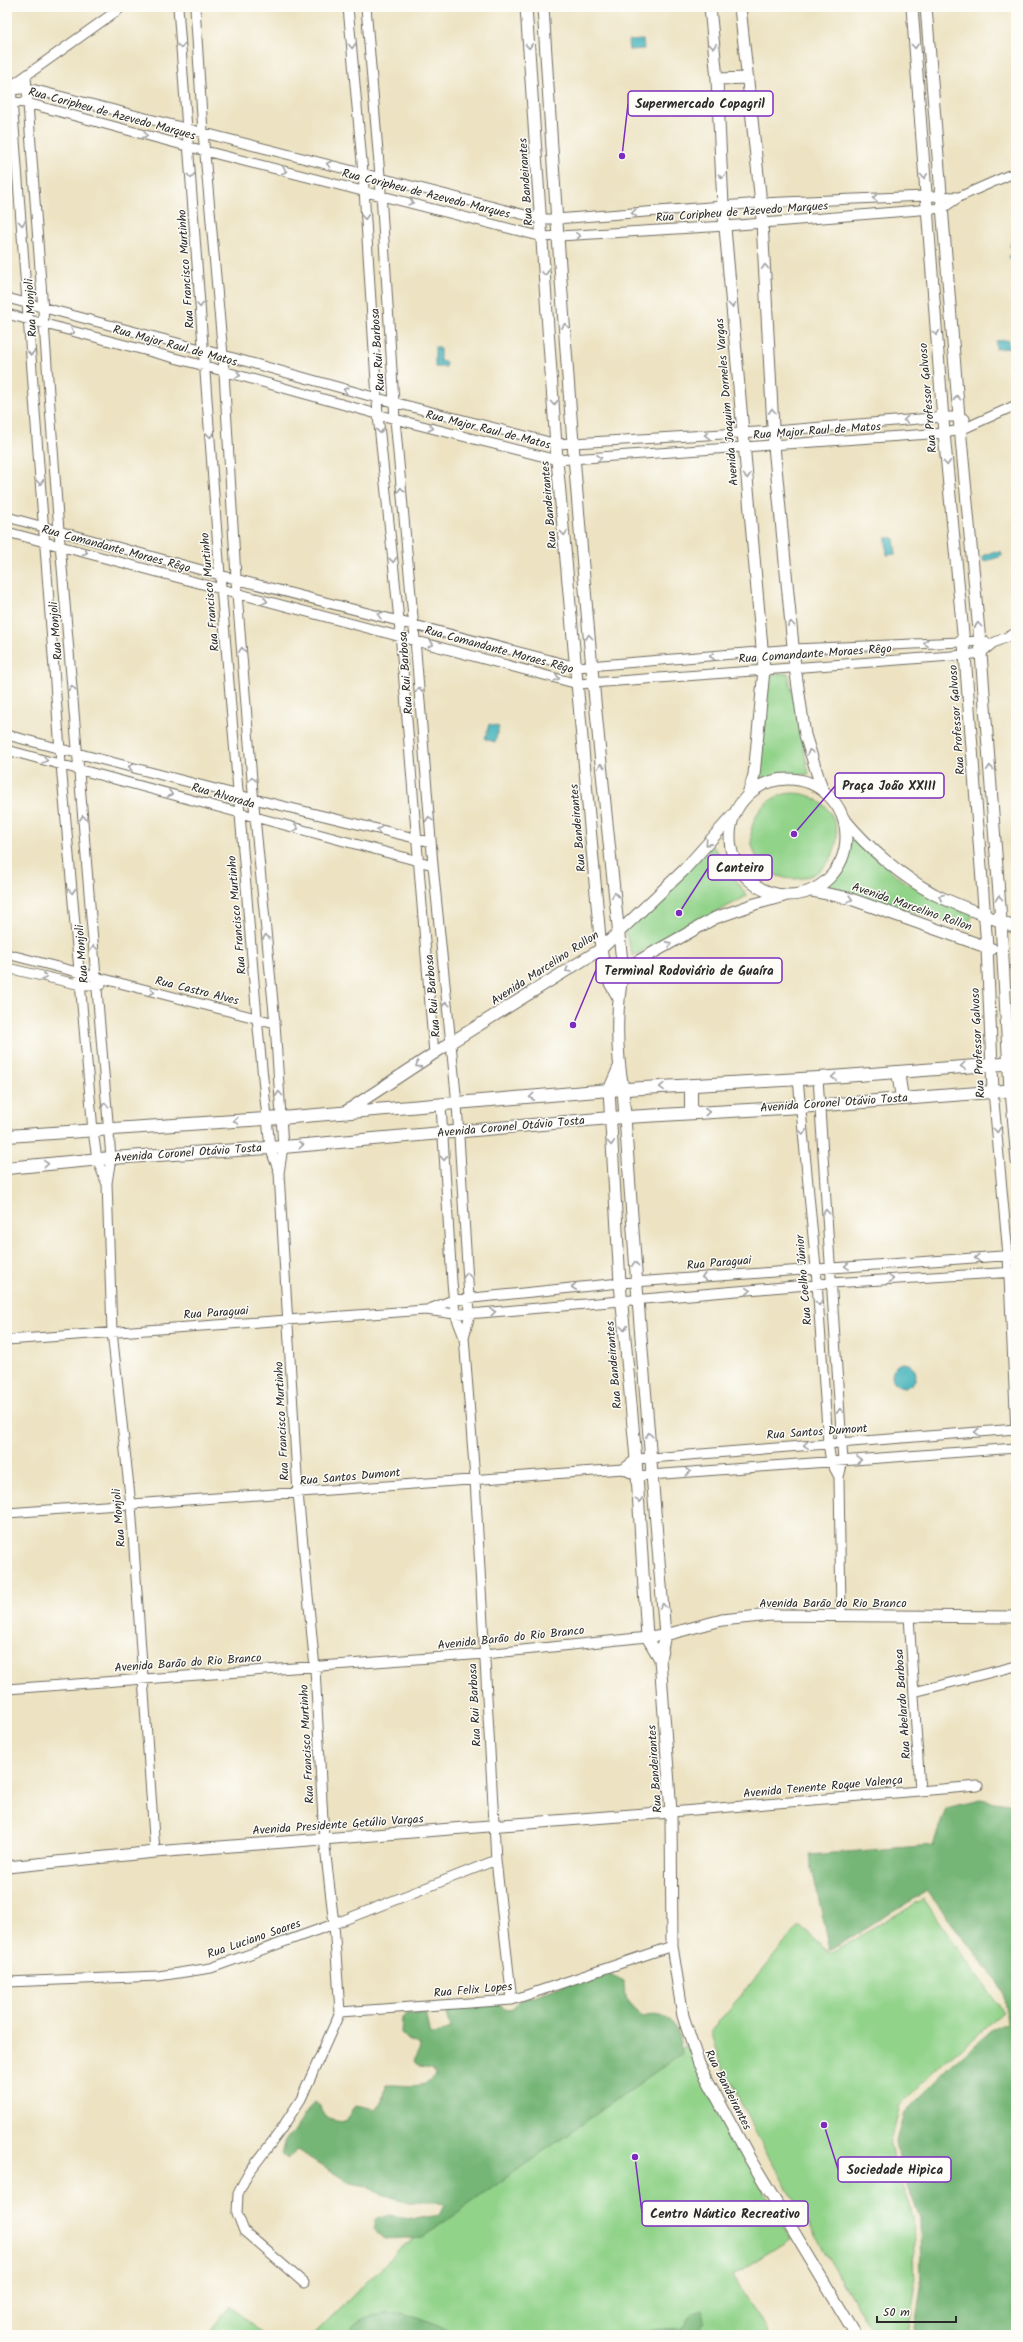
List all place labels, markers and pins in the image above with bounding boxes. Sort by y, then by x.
callout: Supermercado Copagril [628,91,773,116]
callout: Praça João XXIII [835,773,944,798]
callout: Canteiro [708,855,772,880]
callout: Terminal Rodoviário de Guaíra [596,958,782,983]
callout: Sociedade Hipica [838,2157,951,2182]
callout: Centro Náutico Recreativo [642,2201,808,2226]

